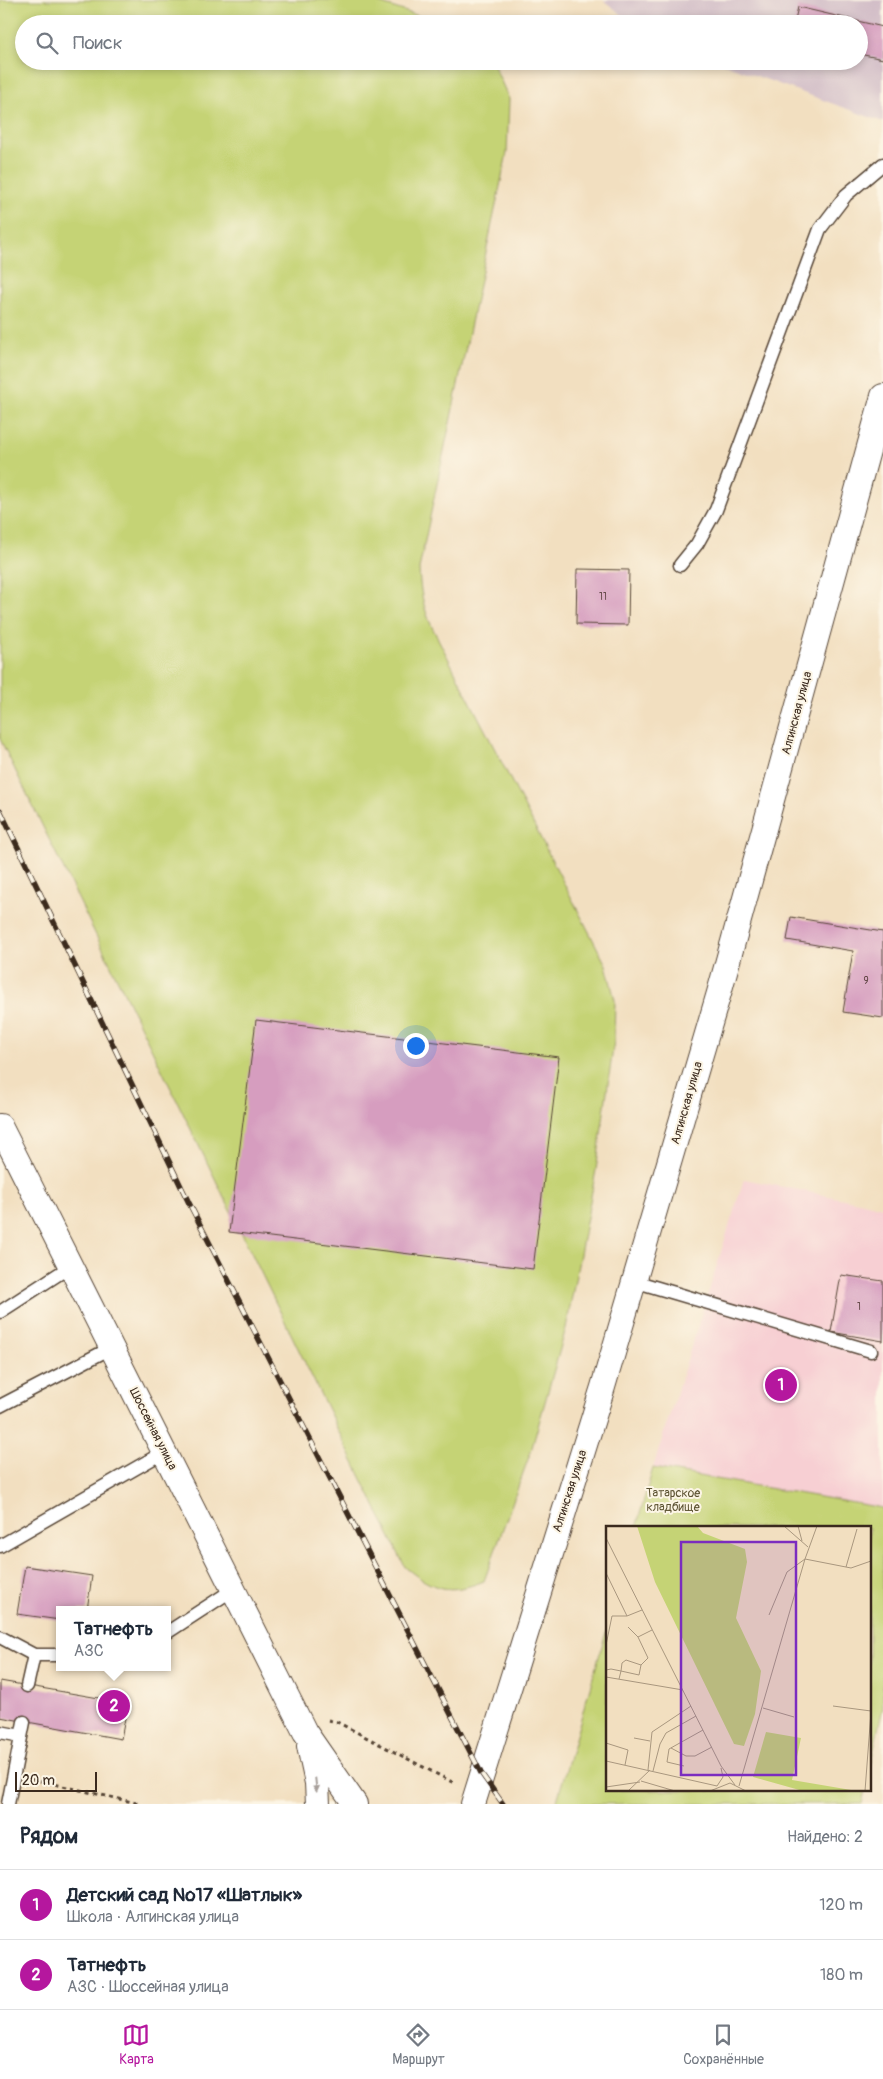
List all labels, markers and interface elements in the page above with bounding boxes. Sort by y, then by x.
search box [15,15,868,70]
icon: search [33,29,61,57]
text: Поиск [73,31,123,55]
house number: 11 [599,591,607,603]
street label: Алгинская улица [779,669,815,756]
house number: 9 [863,975,869,987]
your location [403,1033,429,1059]
street label: Алгинская улица [668,1059,706,1146]
house number: 1 [857,1301,861,1313]
pin: 1 [765,1366,797,1404]
street label: Шоссейная улица [126,1386,180,1473]
street label: Алгинская улица [550,1448,590,1534]
park label: Татарское кладбище [646,1486,700,1515]
inset map [606,1526,870,1792]
popup [56,1606,171,1671]
text: Татнефть [74,1617,153,1641]
text: АЗС [74,1641,104,1661]
pin: 2 [98,1687,130,1725]
scale bar [15,1769,98,1792]
text: 20 m [22,1772,55,1789]
one-way arrow [312,1777,320,1793]
text: Рядом [20,1823,78,1850]
text: Найдено: 2 [787,1827,863,1847]
text: Детский сад №17 «Шатлык» [67,1883,302,1907]
text: 1 [33,1895,39,1915]
text: 120 m [819,1895,863,1915]
text: Школа · Алгинская улица [67,1907,239,1927]
text: Татнефть [67,1953,146,1977]
text: 2 [32,1965,40,1985]
text: 180 m [820,1965,863,1985]
text: АЗС · Шоссейная улица [67,1977,229,1997]
tab: Карта [119,2021,154,2068]
tab: Маршрут [392,2021,445,2068]
tab: Сохранённые [683,2021,764,2068]

